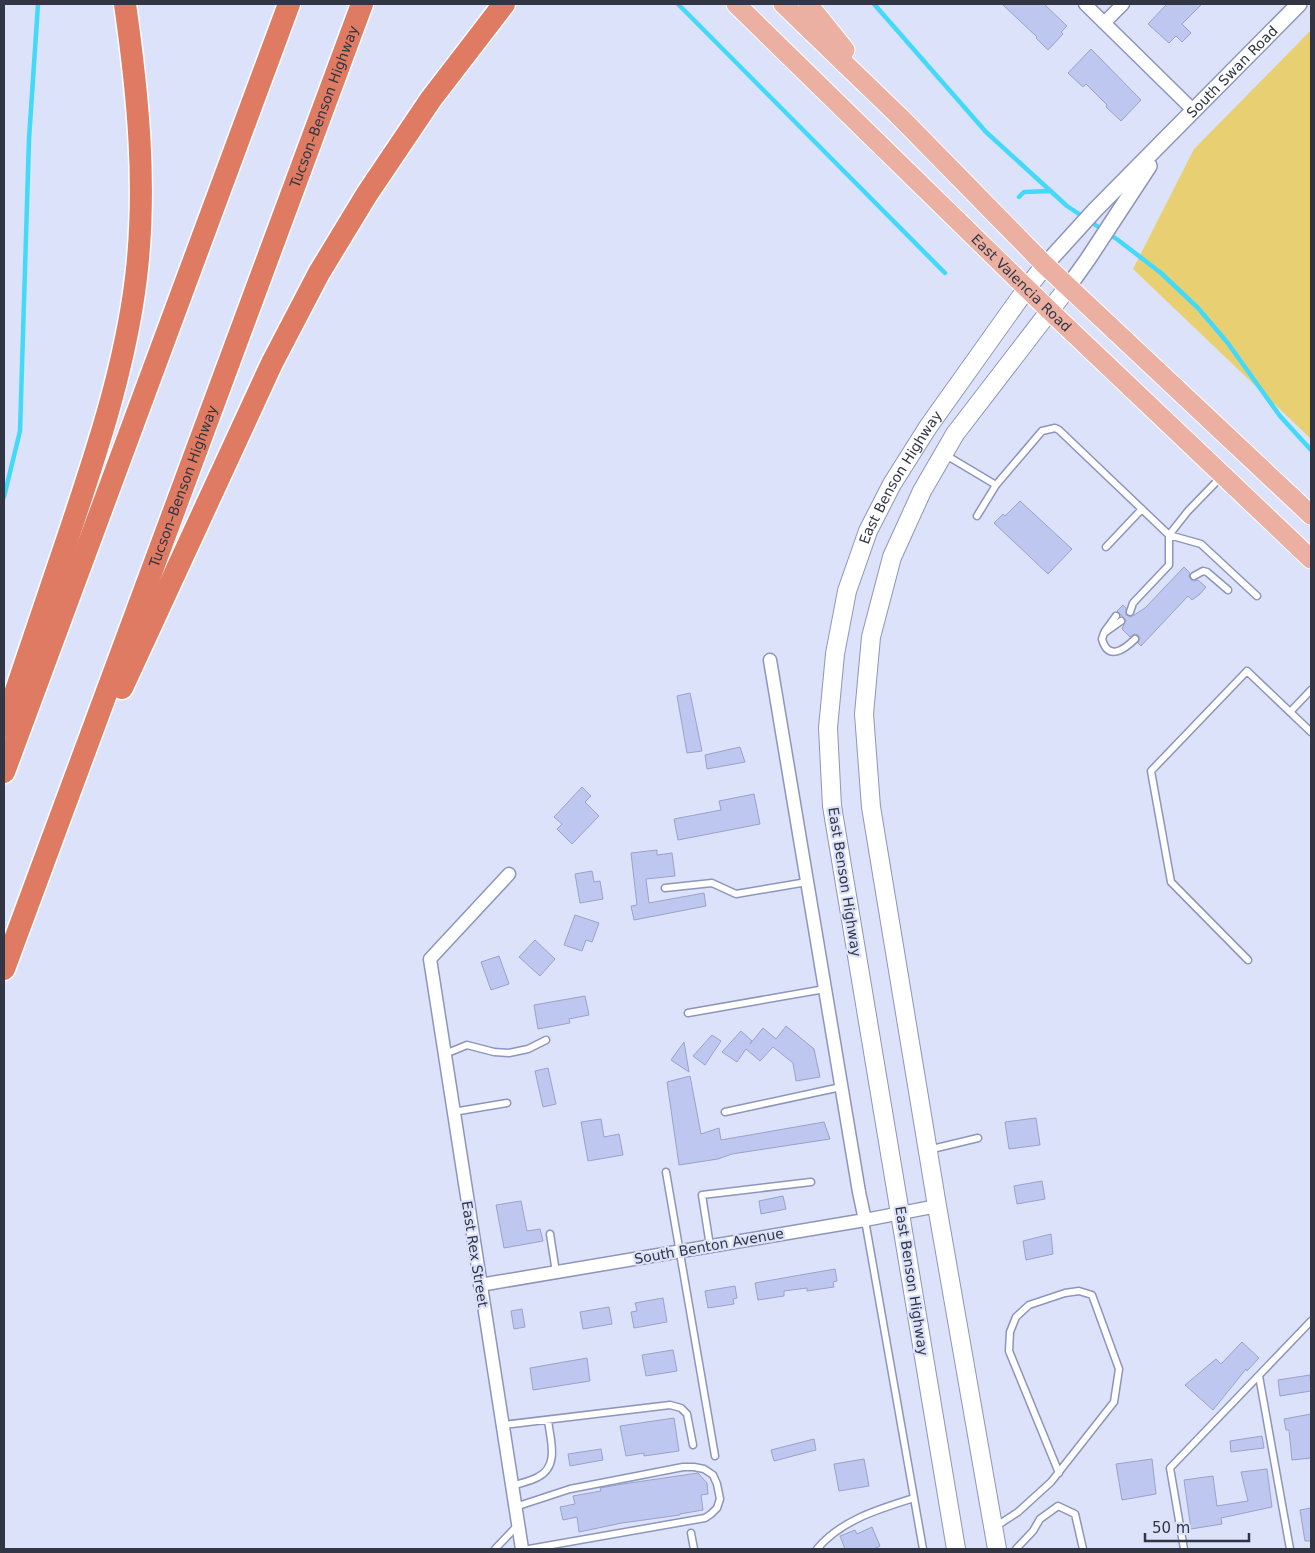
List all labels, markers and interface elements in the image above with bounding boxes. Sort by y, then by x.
street label: South Swan Road [1183,22,1281,121]
street label: Tucson–Benson Highway [286,23,361,191]
street label: East Valencia Road [968,231,1075,335]
street label: Tucson–Benson Highway [145,403,220,570]
street label: East Benson Highway [856,408,945,546]
street label: East Benson Highway [825,806,865,958]
street label: East Rex Street [459,1200,491,1309]
street label: East Benson Highway [892,1205,932,1357]
street label: South Benton Avenue [633,1225,785,1267]
scale bar [1145,1510,1249,1542]
text: 50 m [1152,1519,1190,1537]

